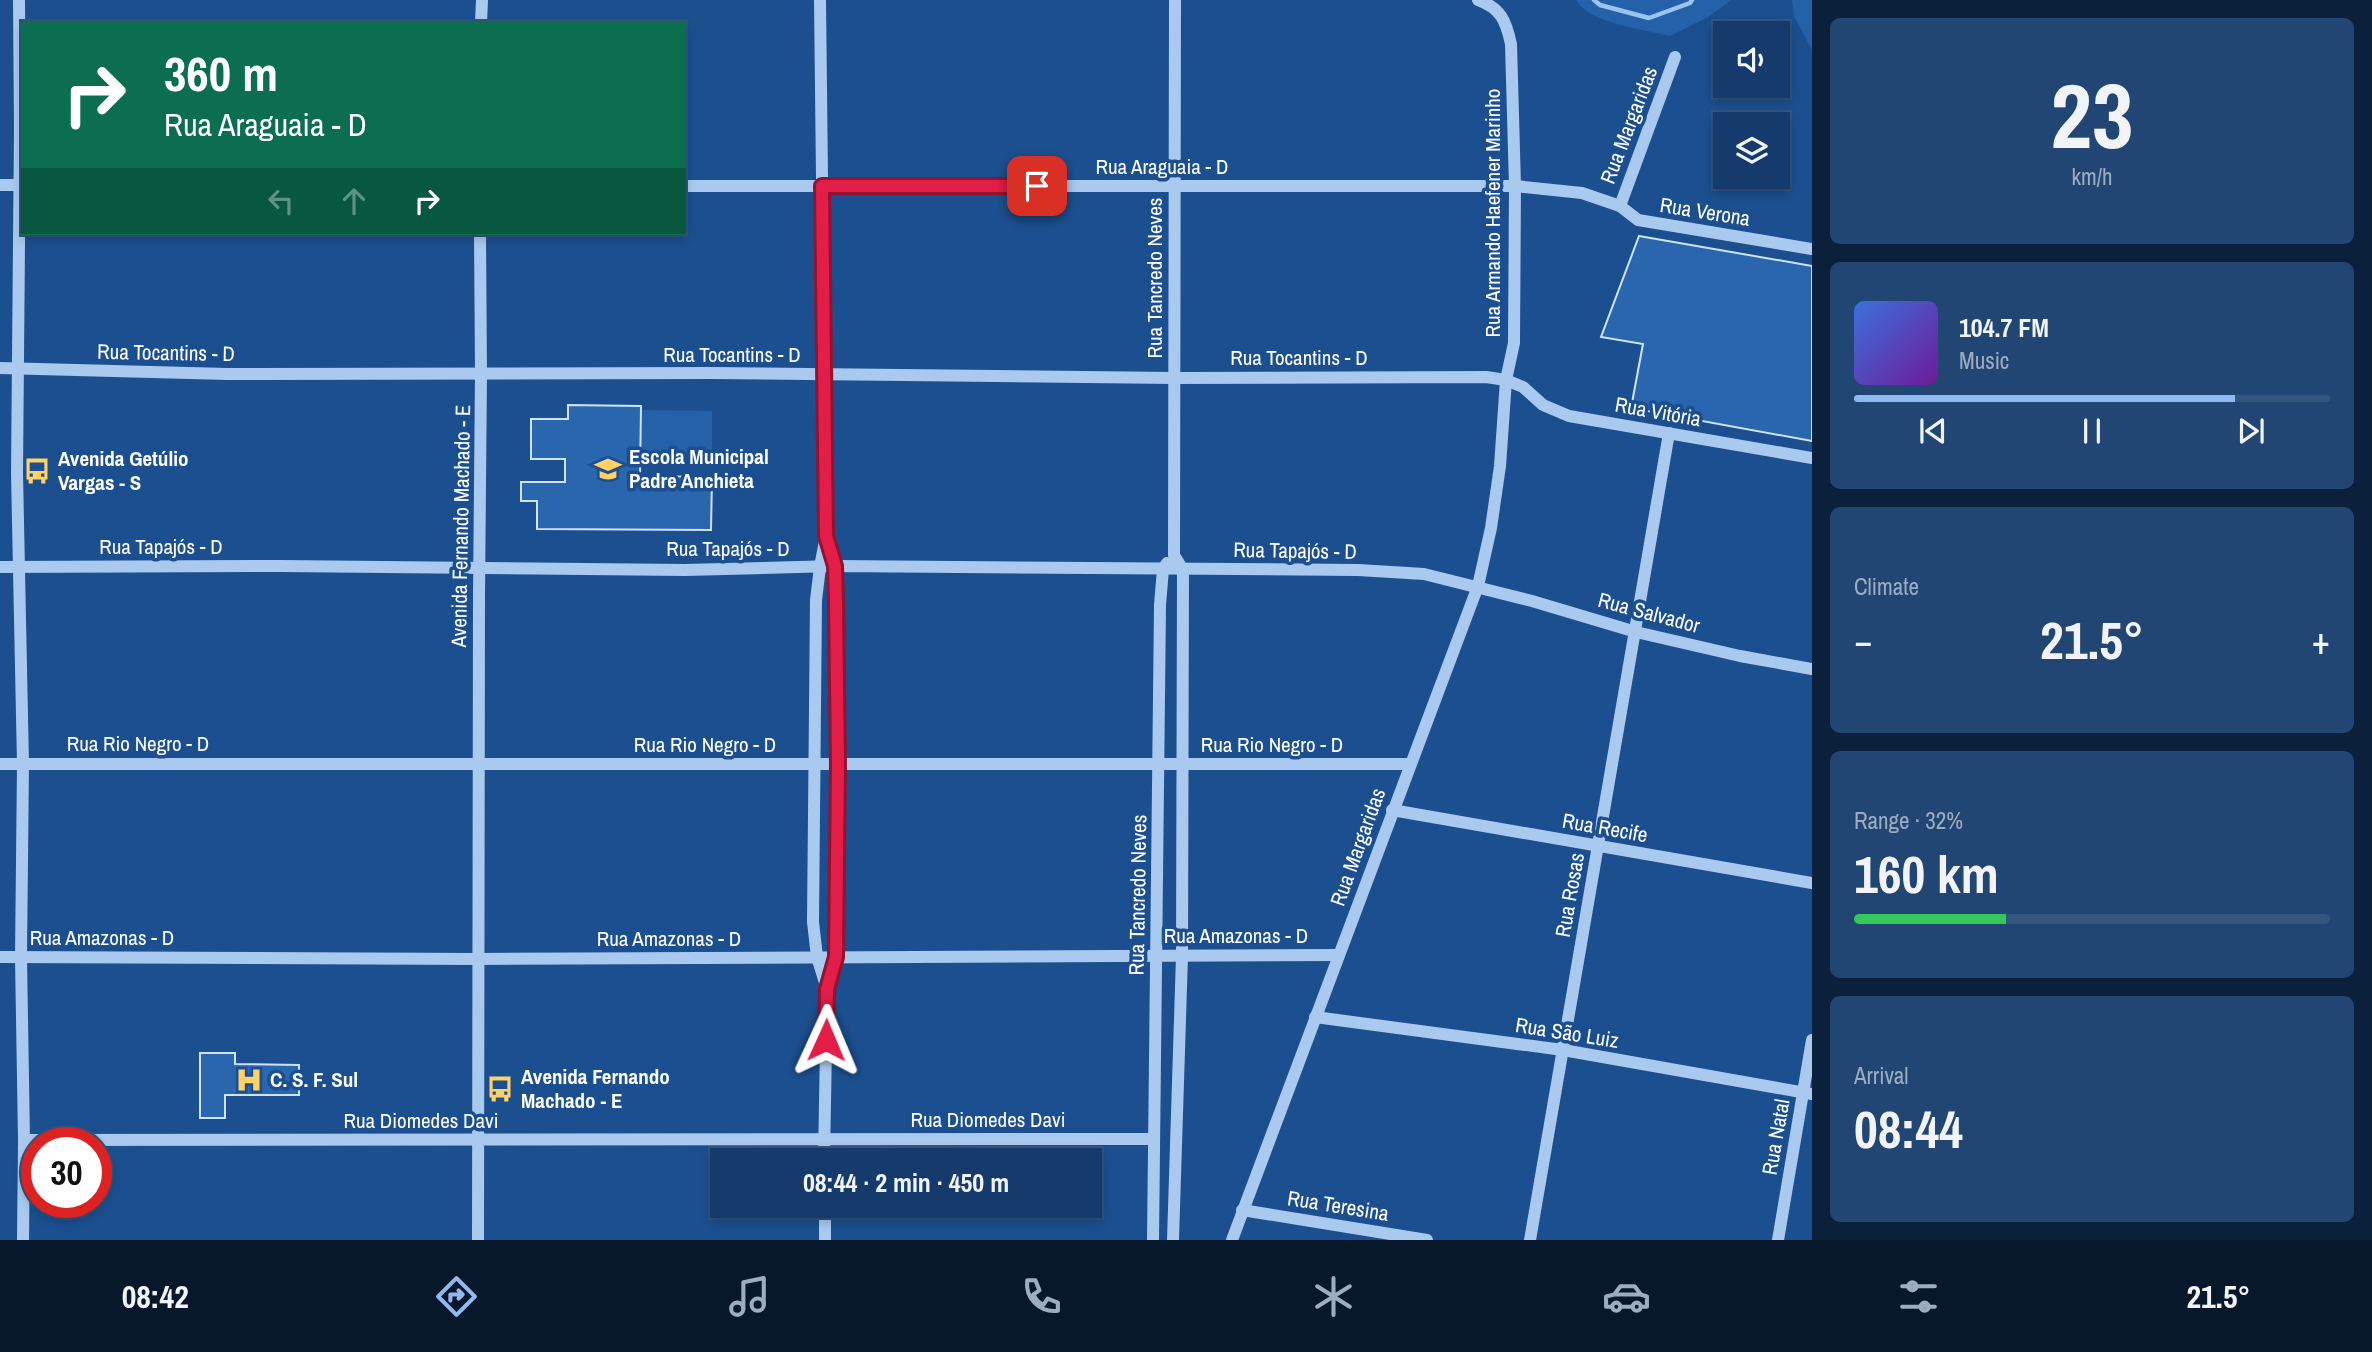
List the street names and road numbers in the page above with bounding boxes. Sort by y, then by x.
street label: Rua Margaridas [1593,62,1664,188]
street label: Rua Armando Haefener Marinho [1478,89,1507,337]
street label: Rua Araguaia - D [1095,152,1229,181]
street label: Rua Verona [1658,190,1753,233]
street label: Rua Tancredo Neves [1140,198,1169,358]
street label: Rua Tocantins - D [97,337,235,368]
street label: Rua Tocantins - D [663,340,801,369]
street label: Rua Tocantins - D [1230,343,1368,372]
street label: Rua Vitória [1613,390,1704,433]
street label: Avenida Fernando Machado - E [444,404,477,649]
street label: Rua Tapajós - D [99,532,223,561]
street label: Rua Tapajós - D [666,534,790,563]
street label: Rua Tapajós - D [1233,535,1357,566]
street label: Rua Salvador [1595,585,1704,640]
street label: Rua Rio Negro - D [67,729,209,758]
street label: Rua Rio Negro - D [634,730,776,759]
street label: Rua Rio Negro - D [1201,730,1343,759]
street label: Rua Margaridas [1323,784,1392,910]
street label: Rua Recife [1560,806,1650,849]
street label: Rua Tancredo Neves [1122,814,1153,976]
street label: Rua Rosas [1548,850,1591,939]
street label: Rua Amazonas - D [1164,921,1308,950]
street label: Rua Amazonas - D [30,923,174,952]
street label: Rua Amazonas - D [597,924,741,953]
street label: Rua São Luiz [1513,1010,1621,1055]
street label: Rua Natal [1755,1097,1796,1177]
street label: Rua Diomedes Davi [910,1105,1066,1134]
street label: Rua Diomedes Davi [343,1106,499,1135]
street label: Rua Teresina [1285,1183,1391,1228]

